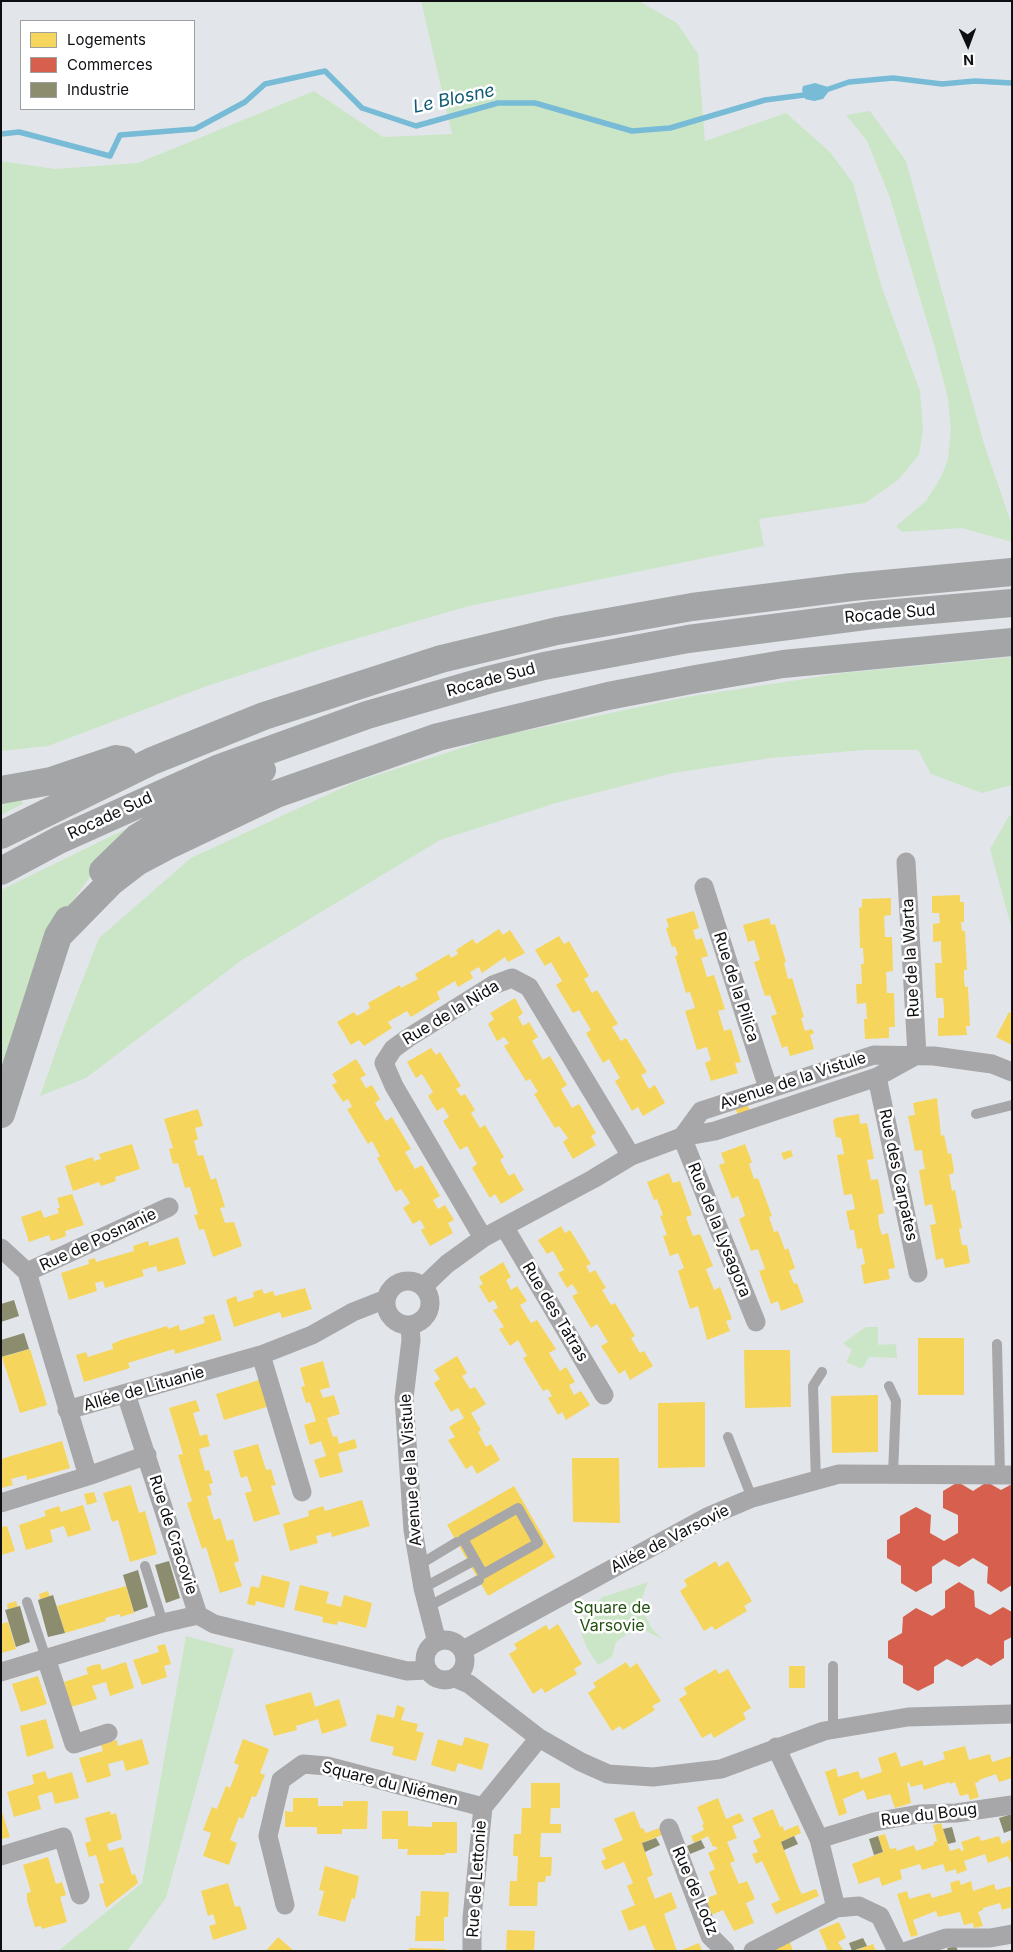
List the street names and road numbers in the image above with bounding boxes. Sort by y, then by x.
street label: Rocade Sud [844,600,936,628]
street label: Rocade Sud [445,659,537,701]
street label: Rocade Sud [65,788,155,844]
street label: Rue de la Warta [898,898,924,1018]
street label: Rue de la Pilica [709,929,763,1045]
street label: Rue de la Nida [399,977,503,1049]
street label: Avenue de la Vistule [717,1048,869,1114]
street label: Rue des Carpates [875,1107,921,1243]
street label: Rue de la Lysagora [683,1160,755,1300]
street label: Rue de Posnanie [37,1205,159,1275]
street label: Rue des Tatras [518,1259,592,1365]
street label: Allée de Lituanie [81,1363,207,1415]
street label: Avenue de la Vistule [396,1393,426,1547]
street label: Rue de Cracovie [145,1473,201,1597]
street label: Allée de Varsovie [607,1501,733,1577]
street label: Square du Niémen [320,1758,460,1810]
street label: Rue du Boug [880,1800,978,1830]
street label: Rue de Lettonie [463,1820,491,1938]
street label: Rue de Lodz [668,1844,722,1938]

